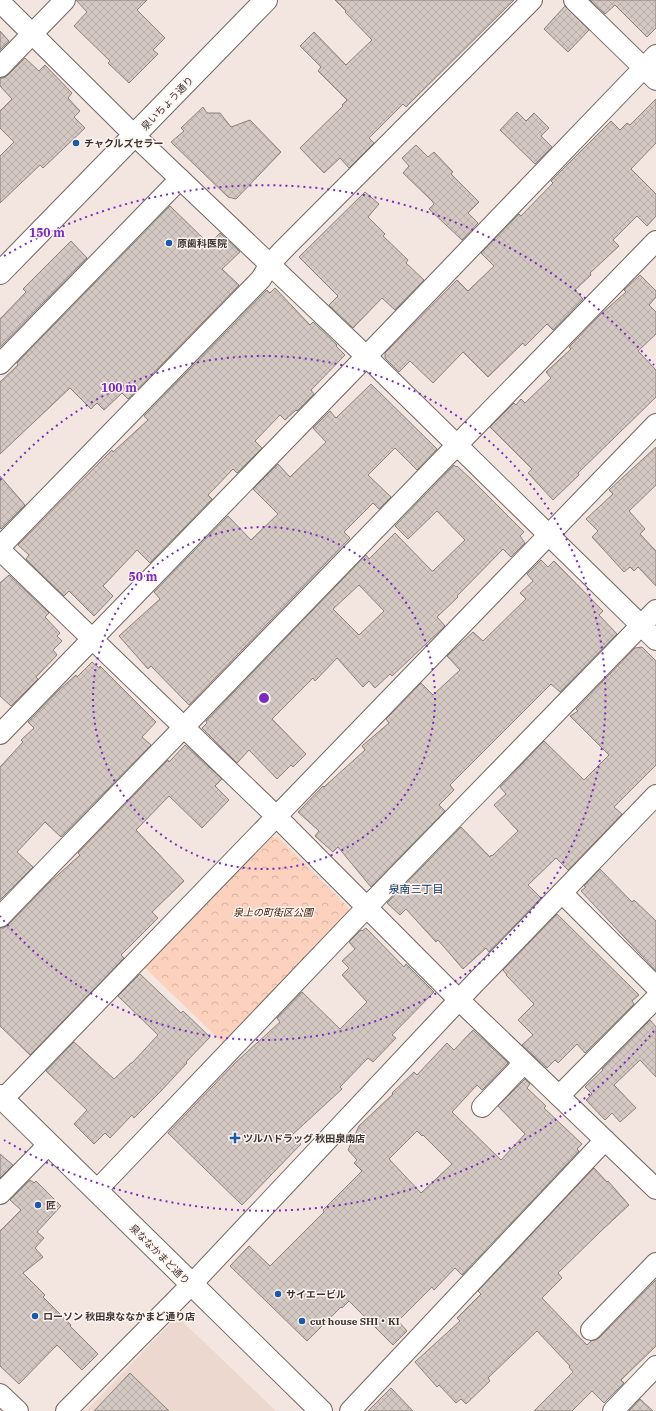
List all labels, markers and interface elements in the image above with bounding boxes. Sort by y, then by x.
street label: 泉いちょう通り [138,74,196,133]
place label: チャクルズセラー [84,137,164,150]
marker: チャクルズセラー [71,138,81,148]
text: 150 m [29,225,65,240]
place label: 原歯科医院 [177,237,227,250]
marker: 原歯科医院 [164,238,174,248]
text: 100 m [101,380,137,395]
text: 50 m [129,569,158,584]
centre of rings [257,691,271,705]
district label: 泉南三丁目 [389,882,444,896]
park label: 泉上の町街区公園 [233,906,315,919]
place label: ツルハドラッグ 秋田泉南店 [243,1132,365,1145]
marker: ツルハドラッグ 秋田泉南店 [230,1133,240,1143]
place label: 匠 [46,1199,56,1212]
marker: 匠 [33,1200,43,1210]
street label: 泉ななかまど通り [127,1221,193,1287]
place label: サイエービル [286,1288,346,1301]
marker: サイエービル [273,1289,283,1299]
place label: ローソン 秋田泉ななかまど通り店 [43,1310,195,1323]
marker: ローソン 秋田泉ななかまど通り店 [30,1311,40,1321]
place label: cut house SHI・KI [310,1315,400,1328]
marker: cut house SHI・KI [297,1316,307,1326]

